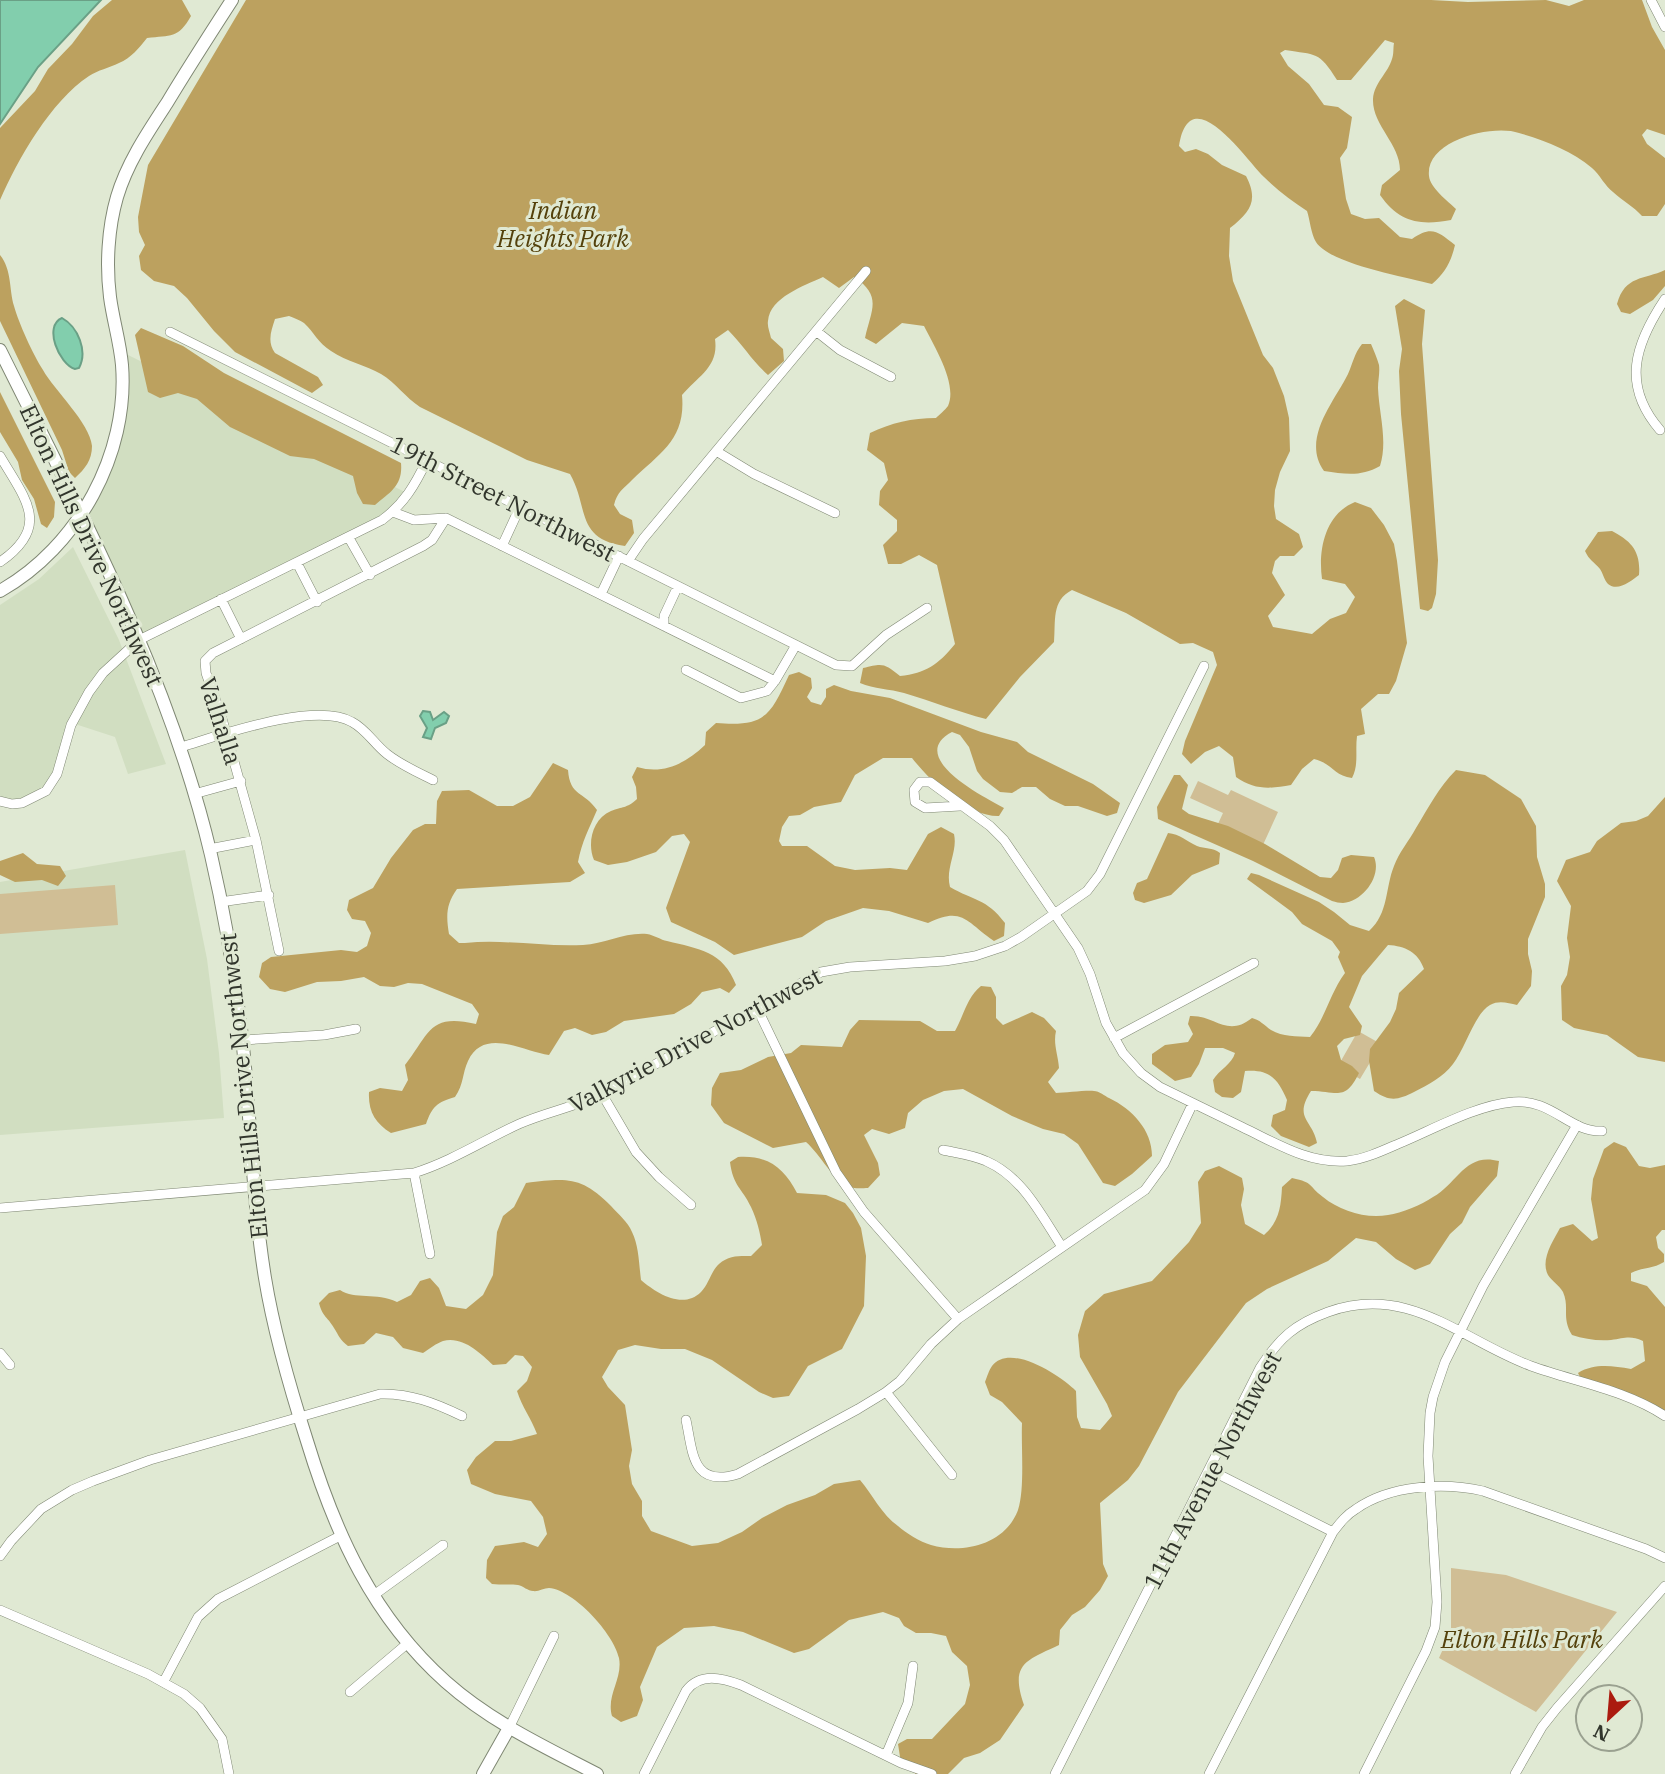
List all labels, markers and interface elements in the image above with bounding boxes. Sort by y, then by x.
park label: Indian Heights Park [496,194,629,254]
street label: Elton Hills Drive Northwest [13,399,171,691]
street label: 19th Street Northwest [385,427,621,569]
street label: Valhalla [192,673,250,769]
street label: Elton Hills Drive Northwest [211,932,275,1240]
street label: Valkyrie Drive Northwest [563,960,827,1120]
street label: 11th Avenue Northwest [1136,1345,1288,1595]
park label: Elton Hills Park [1440,1623,1603,1655]
north arrow [1574,1683,1644,1753]
text: N [1590,1719,1614,1747]

